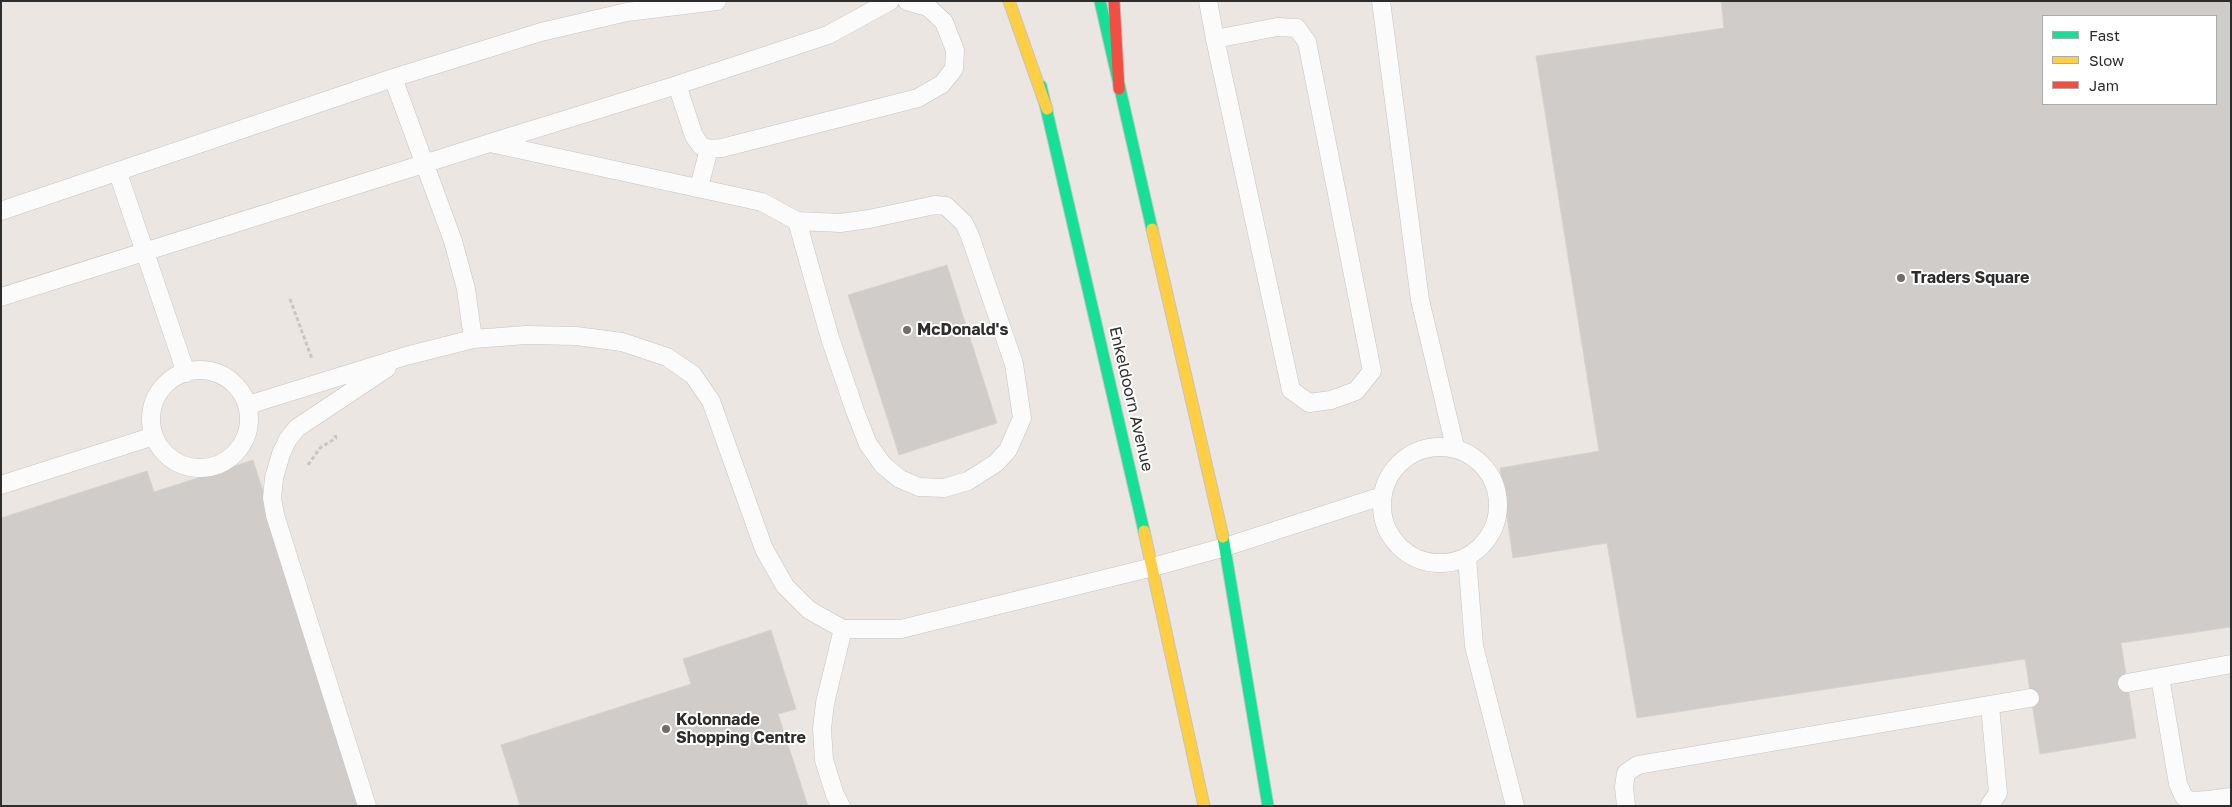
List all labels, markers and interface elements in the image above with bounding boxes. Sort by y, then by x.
legend [2042,15,2217,105]
text: Fast [2089,26,2120,44]
text: Slow [2089,51,2124,69]
text: Jam [2089,76,2119,94]
place label: Traders Square [1911,268,2029,288]
marker: Traders Square [1895,272,1907,284]
place label: McDonald's [917,320,1008,340]
marker: McDonald's [901,324,913,336]
street label: Enkeldoorn Avenue [1105,325,1157,473]
place label: Kolonnade Shopping Centre [676,710,806,748]
marker: Kolonnade Shopping Centre [660,723,672,735]

